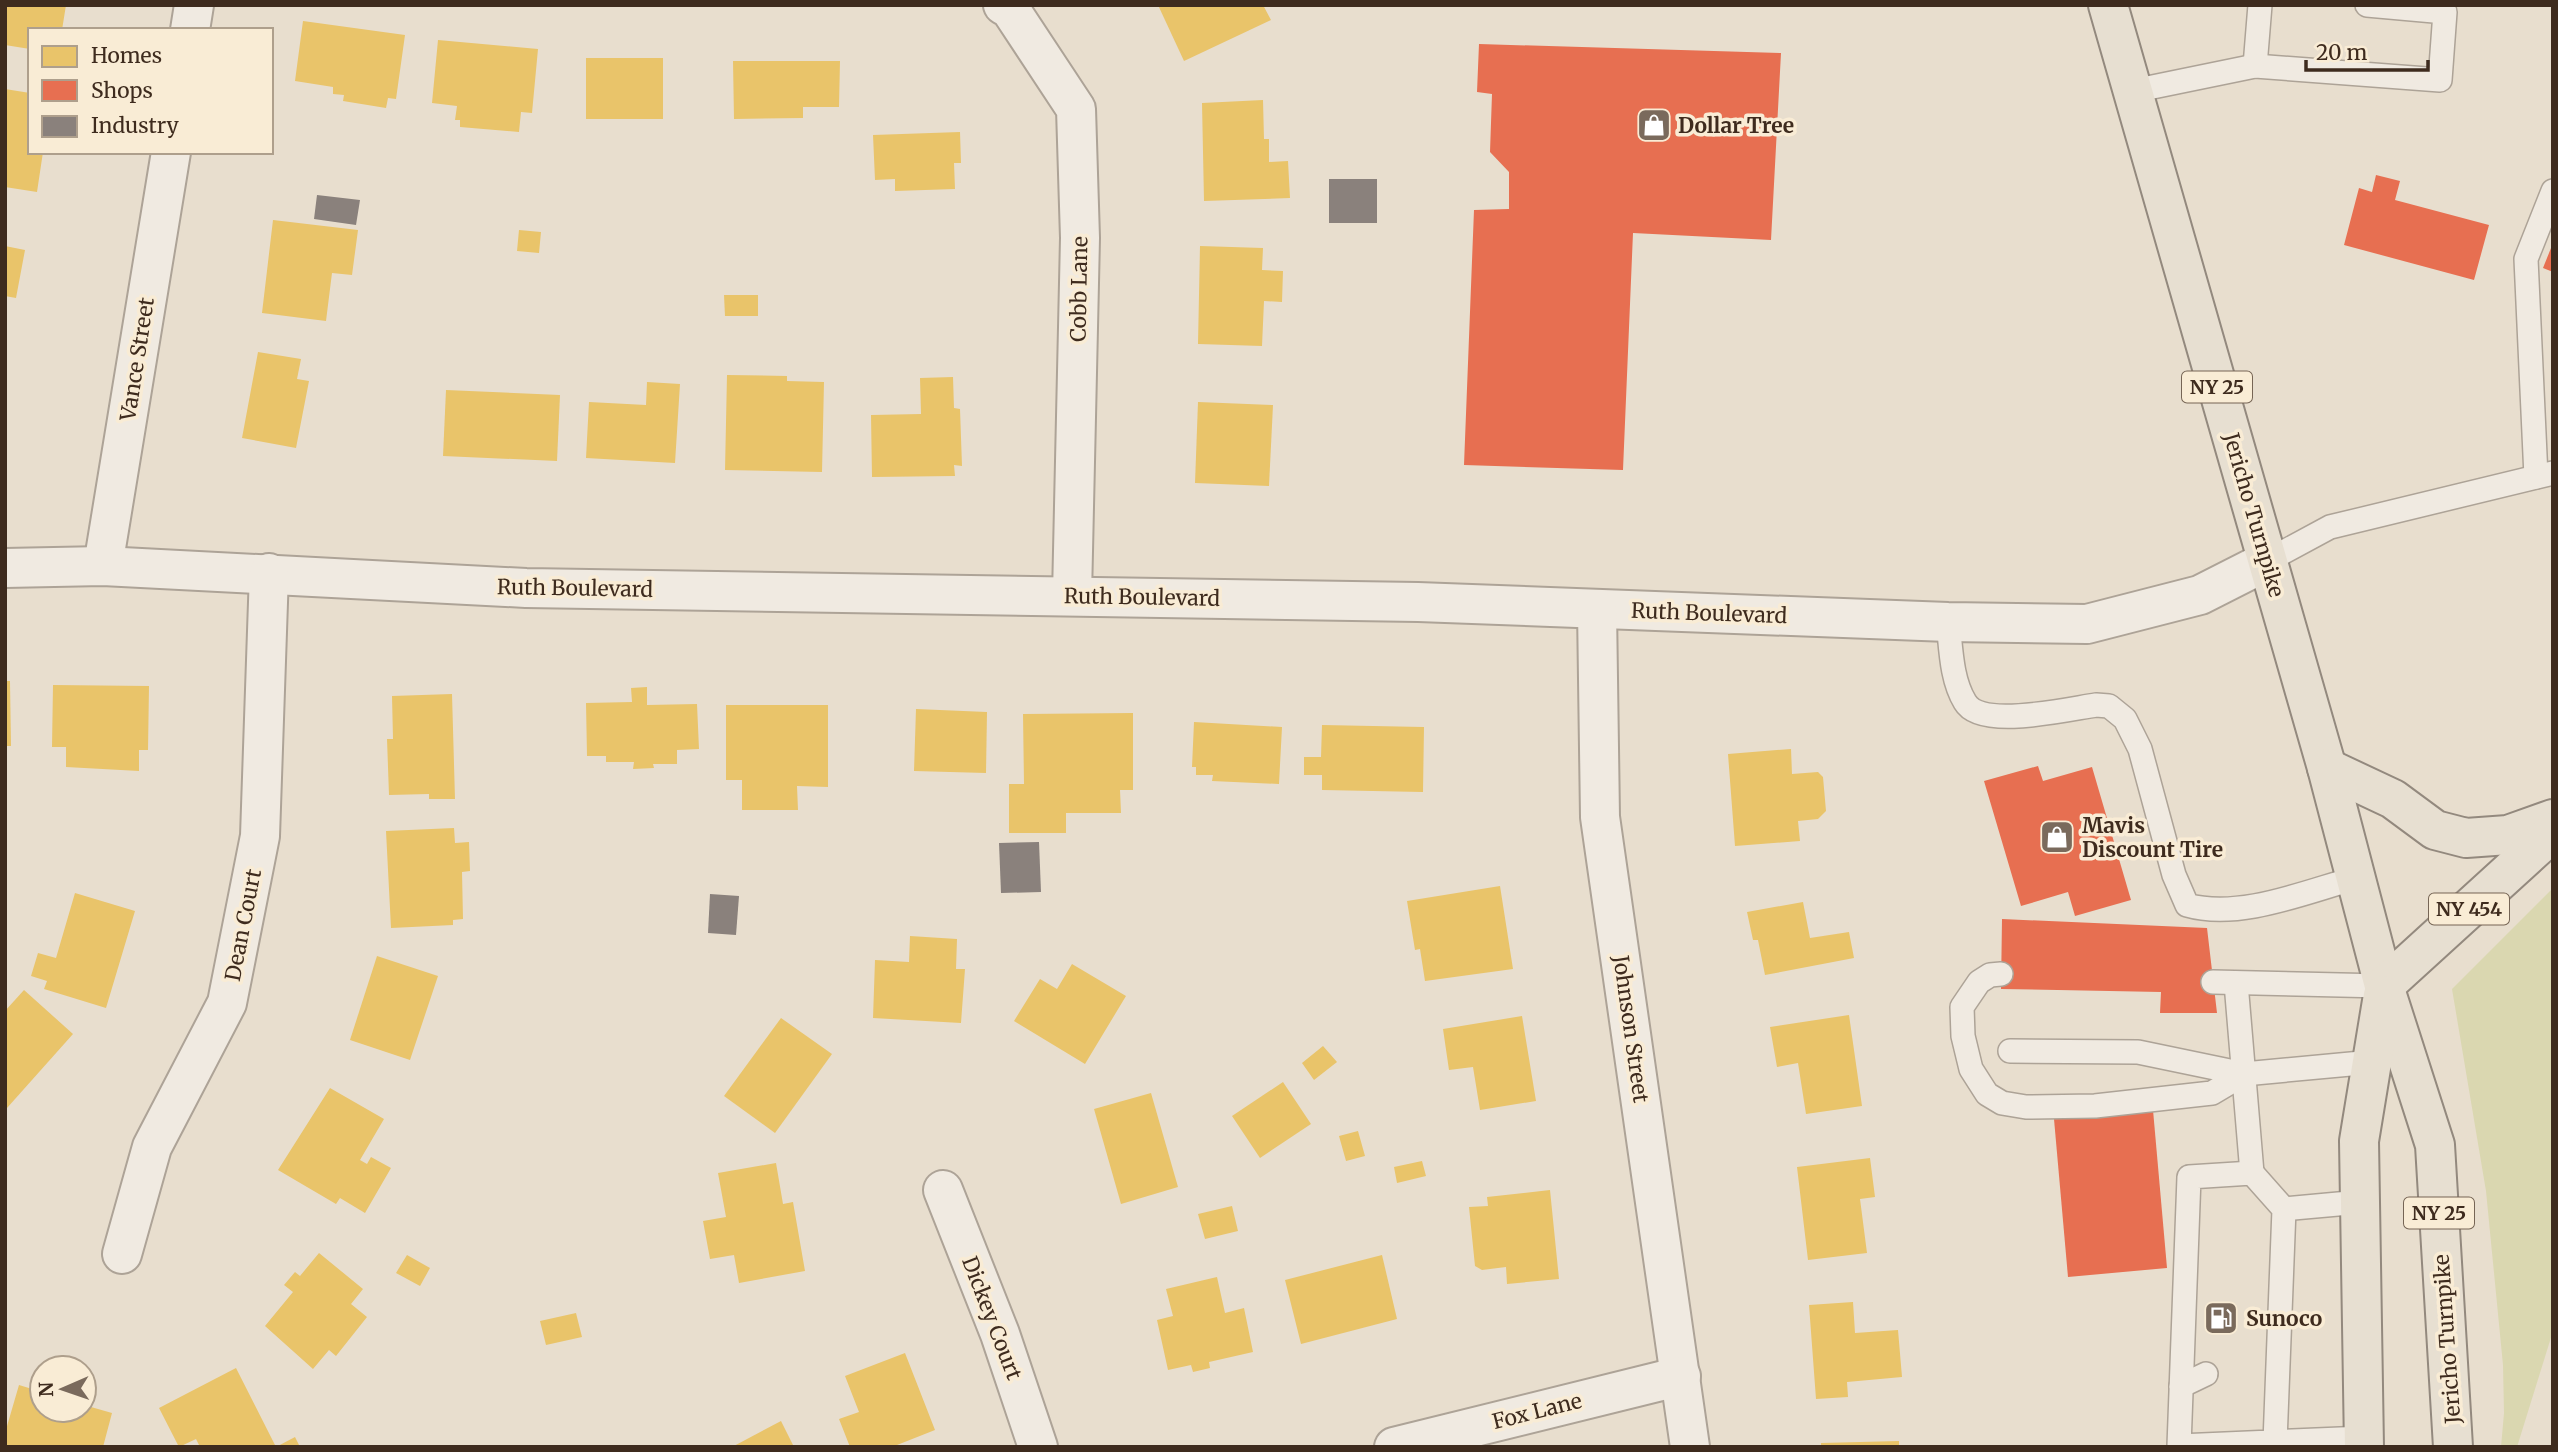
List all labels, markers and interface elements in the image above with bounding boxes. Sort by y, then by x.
legend [28,28,273,154]
scale bar [2306,28,2428,72]
text: 20 m [2316,39,2368,66]
text: Homes [91,42,162,69]
text: Shops [91,77,153,104]
shop icon: Dollar Tree [1635,106,1673,144]
text: Industry [91,112,180,139]
place label: Dollar Tree [1678,112,1794,139]
street label: Cobb Lane [1065,236,1093,342]
street label: Vance Street [114,295,160,424]
road number: NY 25 [2182,372,2252,402]
street label: Jericho Turnpike [2217,429,2290,600]
street label: Ruth Boulevard [497,573,654,603]
street label: Ruth Boulevard [1064,582,1221,612]
street label: Ruth Boulevard [1630,597,1788,629]
place label: Mavis Discount Tire [2082,812,2223,863]
shop icon: Mavis Discount Tire [2038,818,2076,856]
street label: Dean Court [219,867,267,983]
road number: NY 454 [2429,894,2509,925]
street label: Johnson Street [1607,953,1655,1104]
road number: NY 25 [2404,1198,2474,1228]
street label: Dickey Court [956,1252,1028,1384]
street label: Jericho Turnpike [2428,1253,2466,1426]
fuel station icon: Sunoco [2202,1299,2240,1337]
place label: Sunoco [2246,1305,2322,1332]
north arrow [28,1354,98,1424]
text: N [34,1382,58,1398]
street label: Fox Lane [1489,1387,1585,1435]

